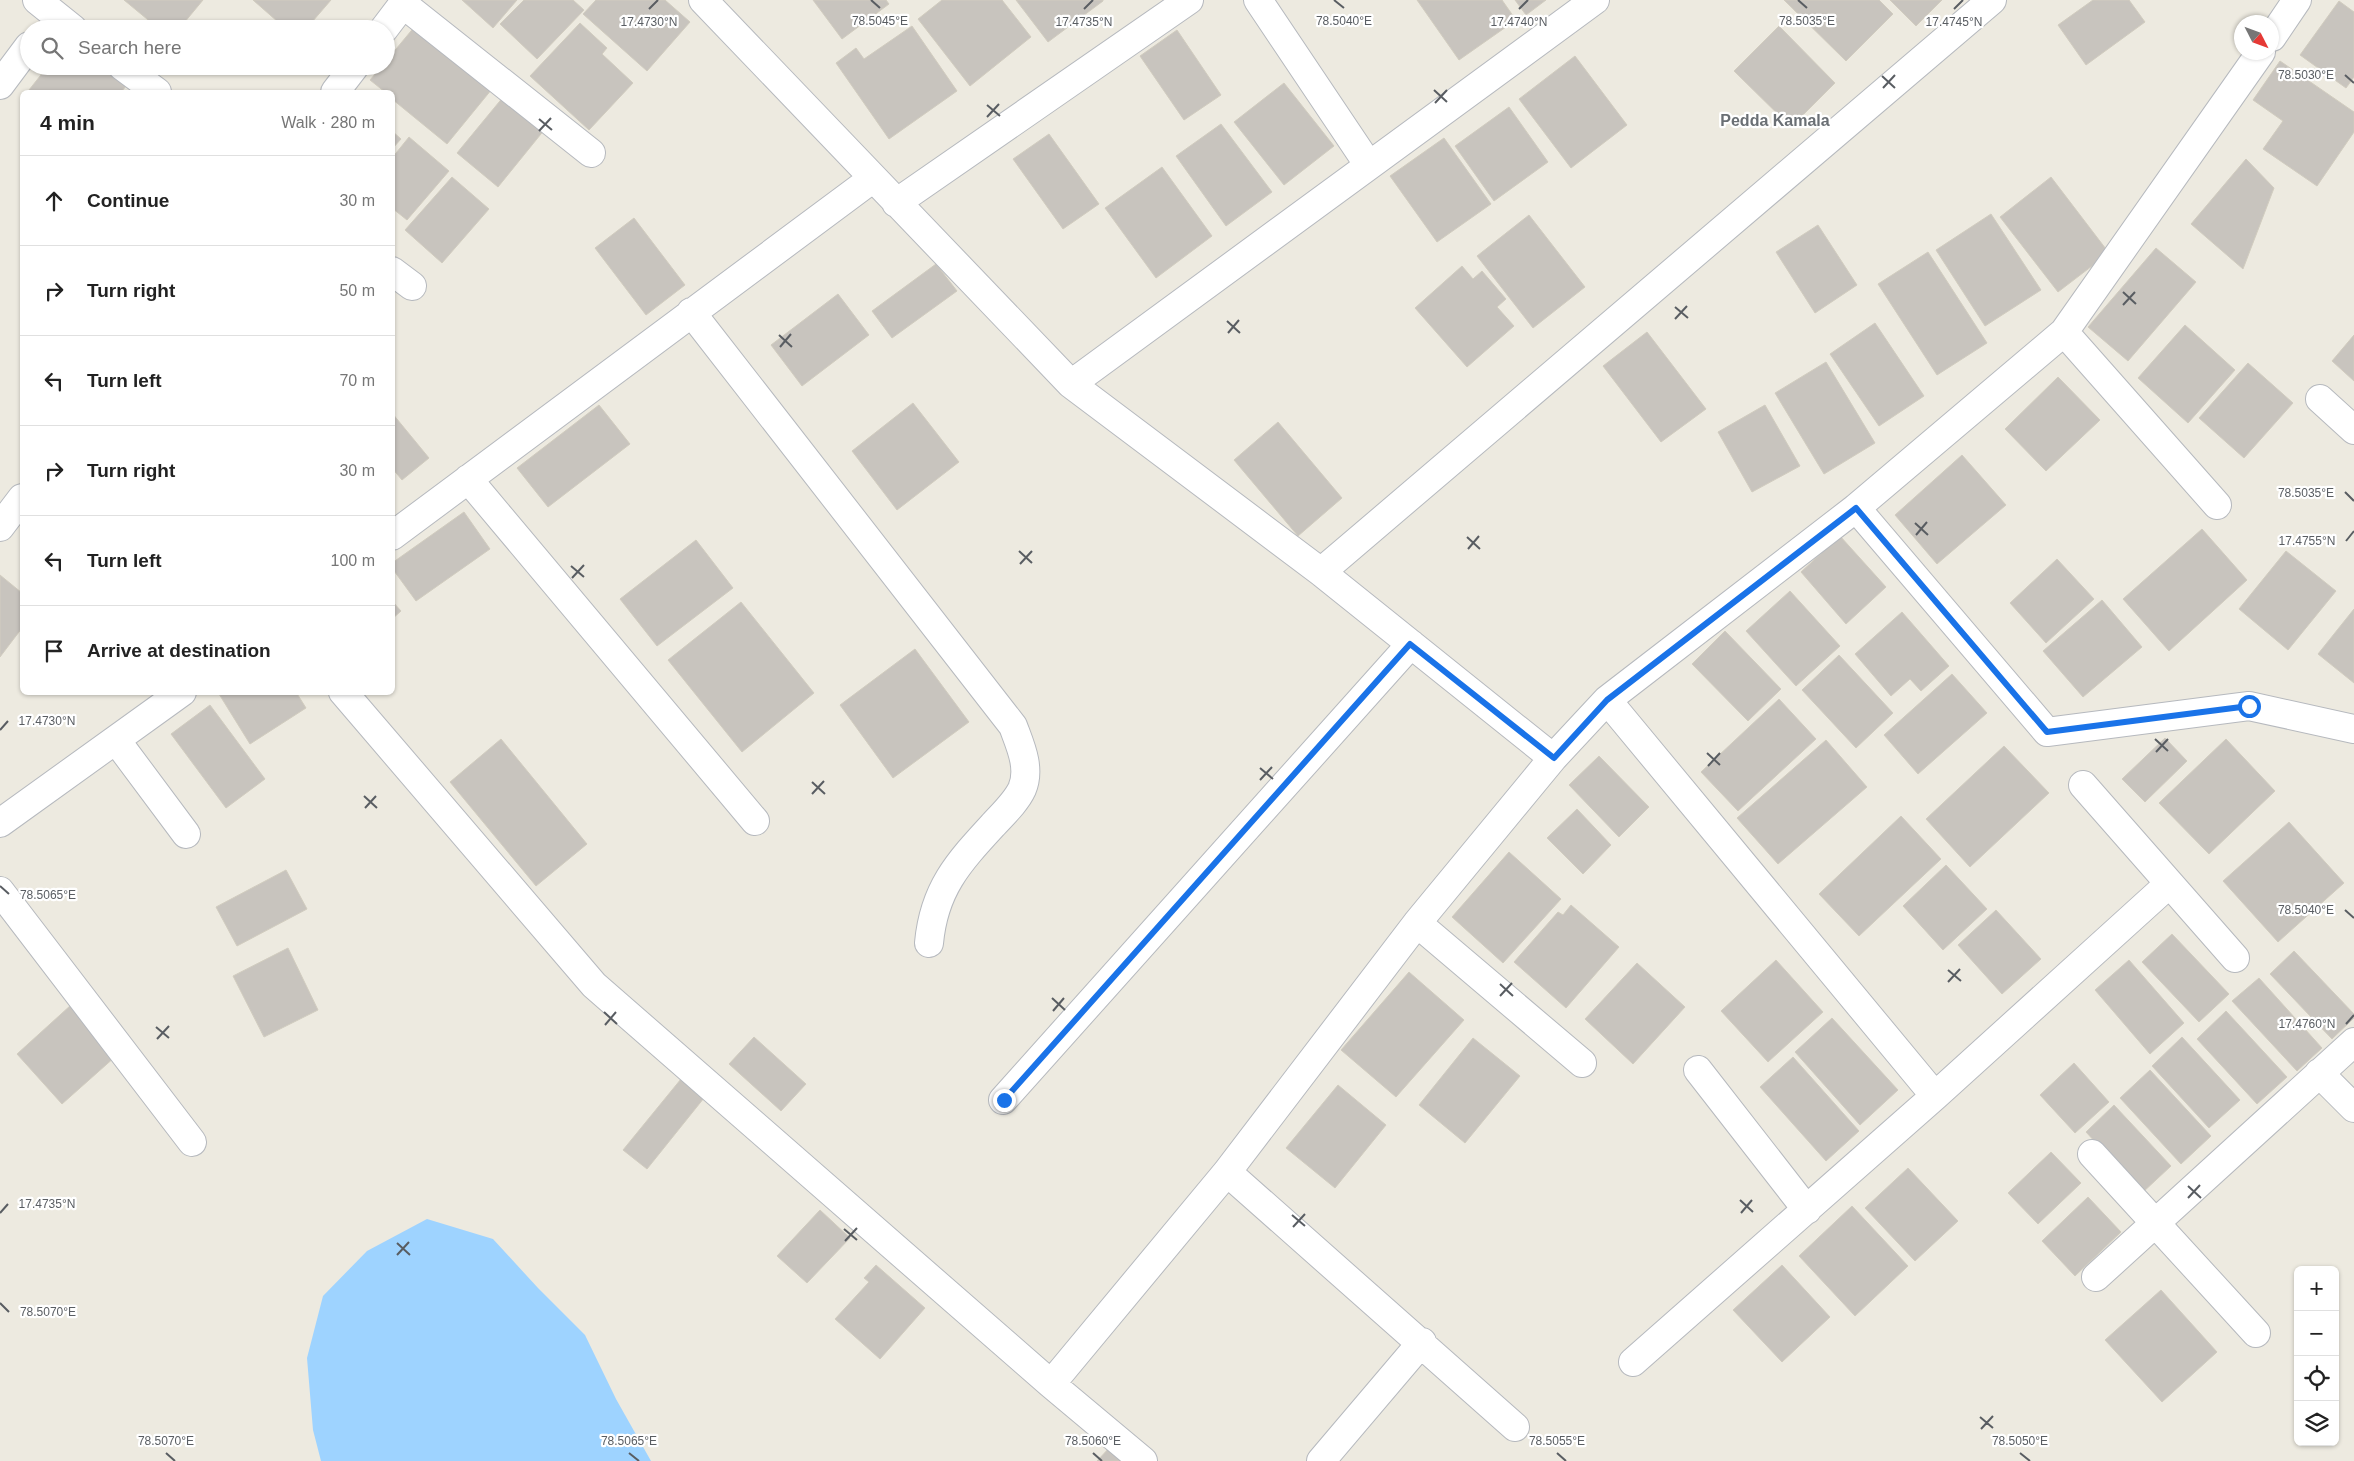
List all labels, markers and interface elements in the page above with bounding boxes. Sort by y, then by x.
text: 78.5045°E [852,14,908,28]
text: 78.5040°E [1316,14,1372,28]
text: 78.5035°E [1779,14,1835,28]
text: 17.4730°N [621,15,677,29]
text: 17.4735°N [1056,15,1112,29]
text: 17.4740°N [1491,15,1547,29]
text: 17.4745°N [1926,15,1982,29]
north arrow [2234,15,2279,60]
search box [20,20,395,75]
icon: search [38,34,66,62]
text: Search here [78,37,182,58]
text: 78.5030°E [2278,68,2334,82]
text: 4 min [40,111,95,134]
district label: Pedda Kamala [1720,112,1830,129]
text: Walk · 280 m [281,114,375,131]
icon: ahead [40,187,68,215]
text: Continue [87,190,169,211]
text: 30 m [339,192,375,209]
icon: right [40,277,68,305]
text: Turn right [87,280,175,301]
text: 50 m [339,282,375,299]
icon: left [40,367,68,395]
text: Turn left [87,370,162,391]
text: 70 m [339,372,375,389]
icon: right [40,457,68,485]
text: Turn right [87,460,175,481]
text: 30 m [339,462,375,479]
text: 78.5035°E [2278,486,2334,500]
text: 17.4755°N [2279,534,2335,548]
icon: left [40,547,68,575]
text: Turn left [87,550,162,571]
text: 100 m [331,552,375,569]
icon: arrive [40,637,68,665]
text: Arrive at destination [87,640,271,661]
route start [2238,695,2261,718]
text: 17.4730°N [19,714,75,728]
text: 78.5065°E [20,888,76,902]
text: 78.5040°E [2278,903,2334,917]
text: 17.4760°N [2279,1017,2335,1031]
route end [993,1089,1016,1112]
text: 17.4735°N [19,1197,75,1211]
map controls [2294,1266,2339,1446]
button: + [2294,1266,2339,1311]
text: 78.5070°E [20,1305,76,1319]
button: − [2294,1311,2339,1356]
button: locate [2294,1356,2339,1401]
button: layers [2294,1401,2339,1446]
text: 78.5070°E [138,1434,194,1448]
text: 78.5065°E [601,1434,657,1448]
text: 78.5060°E [1065,1434,1121,1448]
text: 78.5055°E [1529,1434,1585,1448]
text: 78.5050°E [1992,1434,2048,1448]

